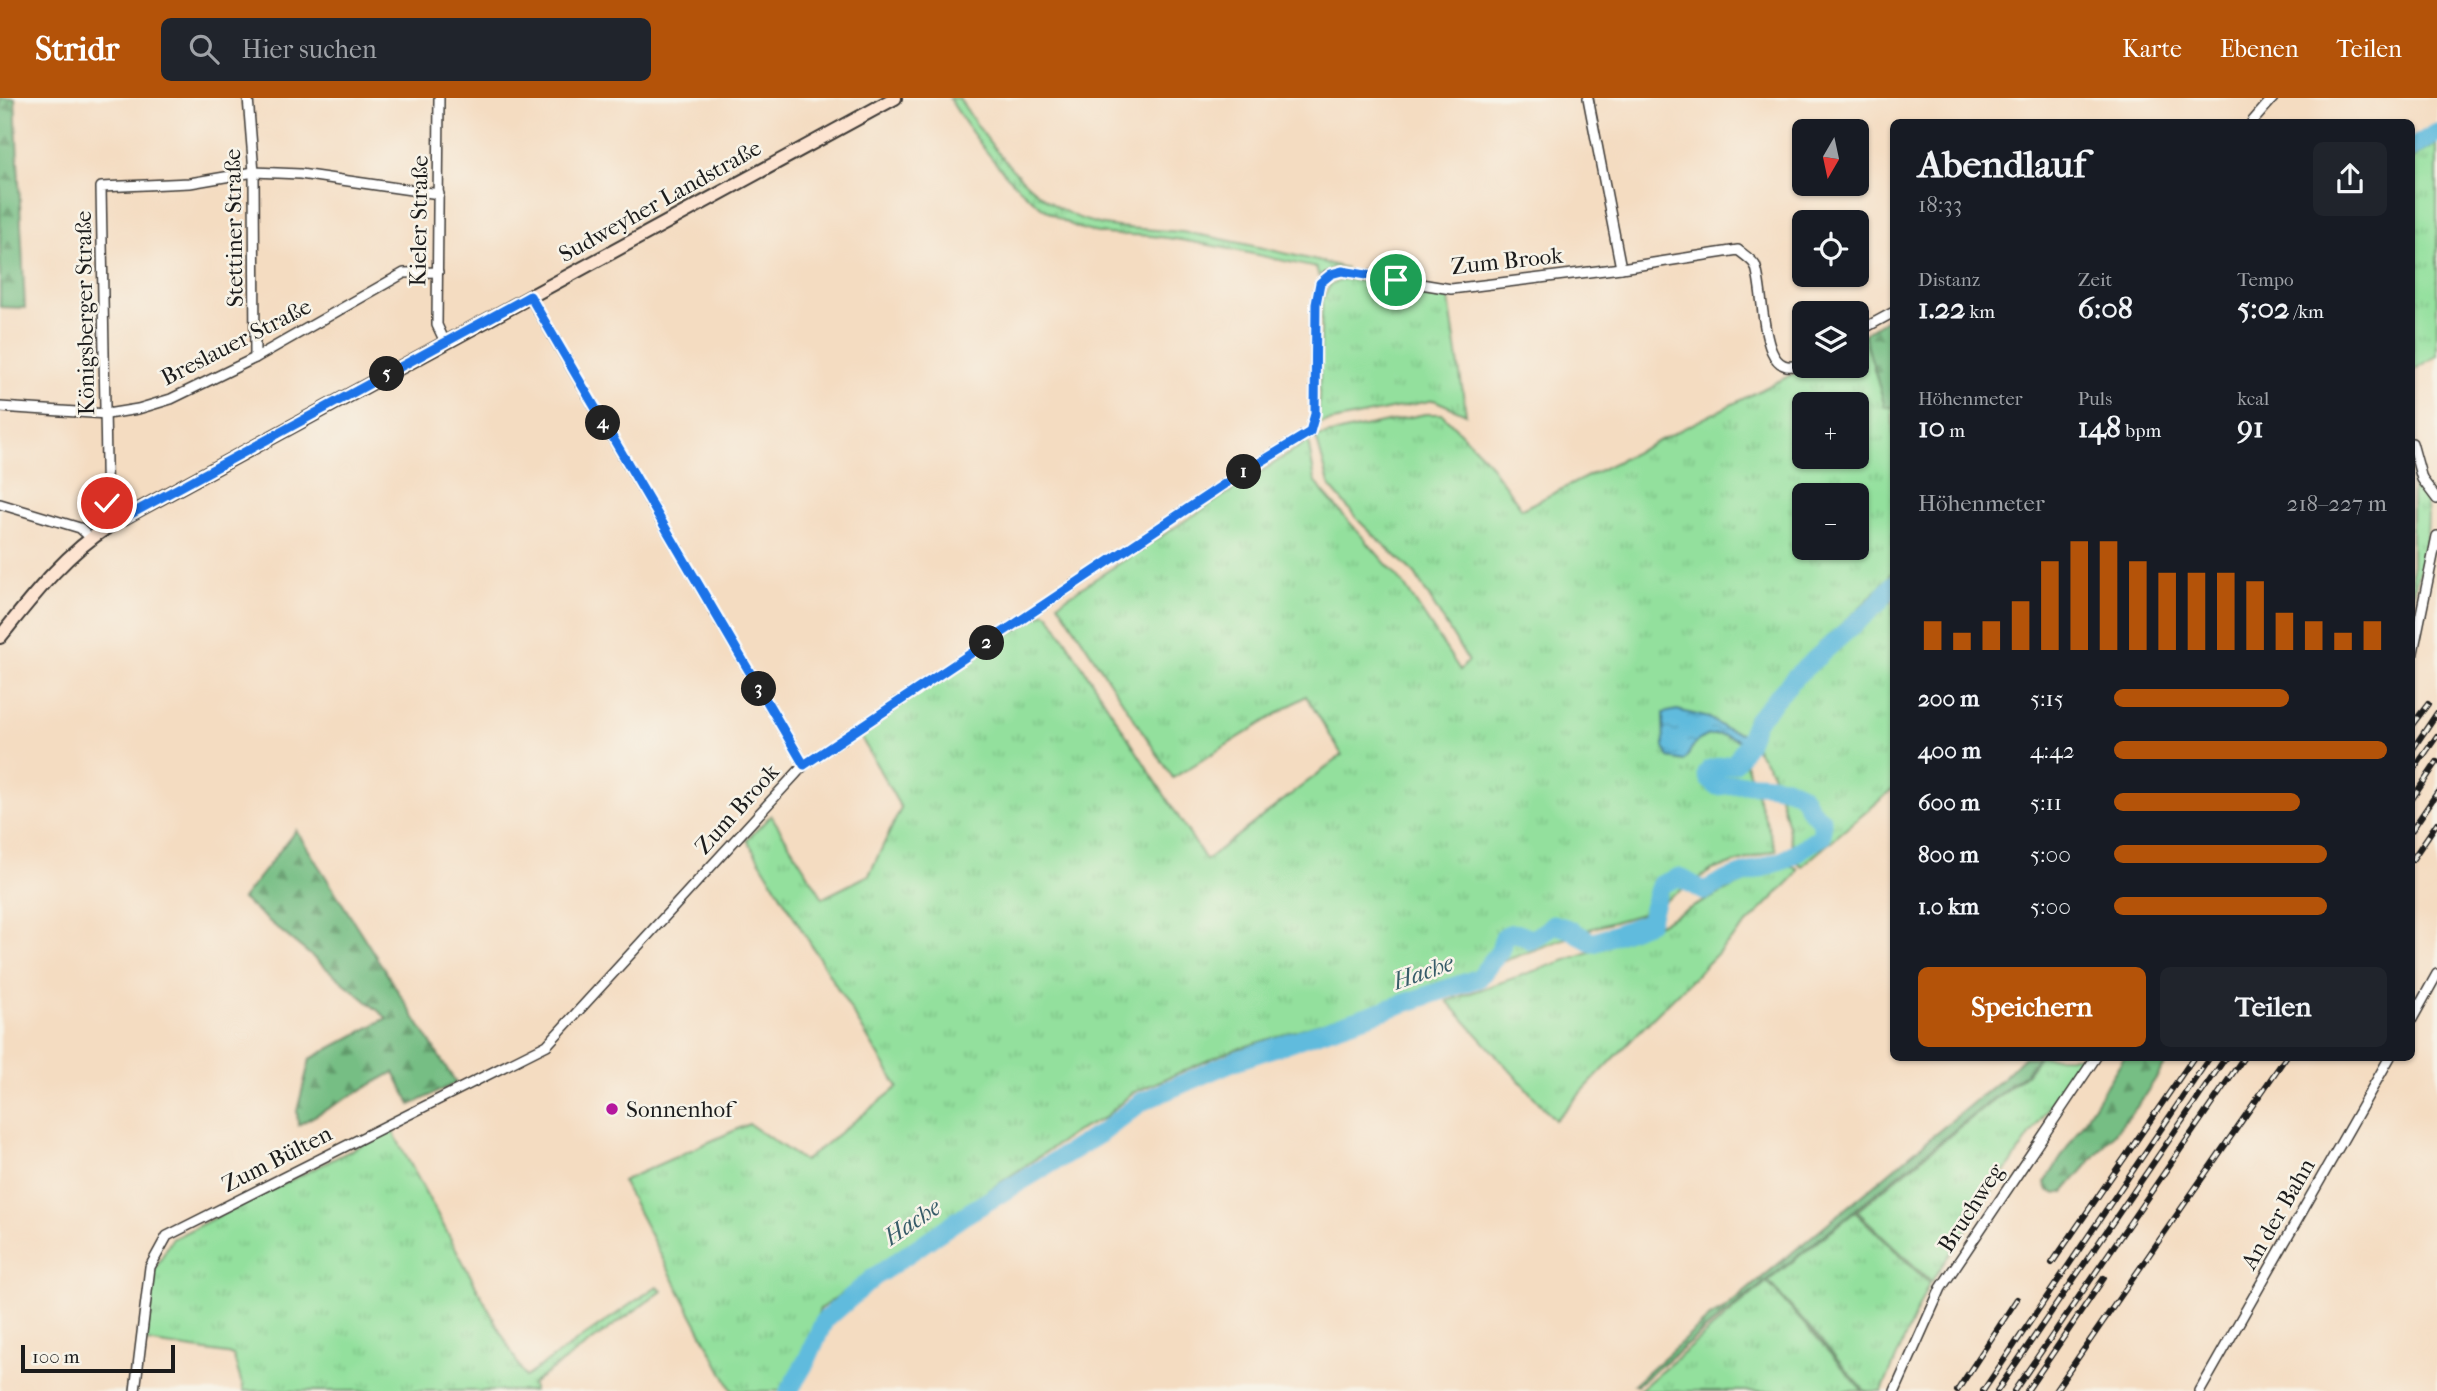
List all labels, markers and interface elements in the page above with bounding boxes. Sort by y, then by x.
search box [161,18,651,81]
text: Stridr [35,30,119,69]
icon: search [185,30,223,68]
text: Hier suchen [241,34,377,65]
text: Karte [2122,35,2182,63]
text: Ebenen [2220,35,2299,63]
text: Teilen [2337,35,2402,63]
north arrow [1792,119,1869,196]
map controls [1792,119,1869,560]
street label: Sudweyher Landstraße [554,134,766,268]
text: Abendlauf [1918,142,2086,187]
button: share [2313,142,2387,216]
street label: Stettiner Straße [219,149,249,307]
street label: Kieler Straße [404,155,434,287]
text: 18:33 [1918,191,1962,218]
street label: Königsberger Straße [70,210,100,416]
button: locate [1792,210,1869,287]
street label: Zum Brook [1450,242,1565,280]
pin [1366,250,1426,310]
icon: arrive [1377,261,1415,299]
text: Distanz [1918,269,1980,291]
text: Zeit [2078,269,2112,291]
text: Tempo [2237,269,2294,291]
text: 1.22 [1918,291,1965,326]
text: 6:08 [2078,291,2133,326]
text: 5:02 [2237,291,2290,326]
street label: Breslauer Straße [156,293,316,391]
button: layers [1792,301,1869,378]
text: km [1965,301,1995,323]
text: /km [2290,301,2324,323]
pin: 5 [370,356,404,392]
text: 5 [382,362,391,384]
text: Höhenmeter [1918,388,2023,410]
text: Puls [2078,388,2112,410]
text: kcal [2237,388,2269,410]
button: + [1792,392,1869,469]
pin: 4 [586,406,620,440]
text: 10 [1918,410,1945,445]
text: 148 [2078,410,2121,445]
text: 91 [2237,410,2264,445]
text: 4 [597,411,608,433]
text: m [1945,420,1965,442]
text: bpm [2121,420,2161,442]
pin: 1 [1226,454,1262,490]
text: 1 [1240,460,1247,482]
pin [77,473,137,533]
button: − [1792,483,1869,560]
icon: check [88,484,126,522]
text: Höhenmeter [1918,490,2045,517]
text: 218–227 m [2287,490,2387,517]
pin: 2 [970,626,1004,660]
text: 2 [982,631,991,653]
pin: 3 [742,672,776,706]
text: 3 [755,677,762,699]
text: 200 m [1918,685,1979,712]
text: 5:15 [2030,685,2064,712]
text: 400 m [1918,737,1981,764]
text: 4:42 [2030,737,2075,764]
street label: Zum Brook [689,757,785,860]
text: 600 m [1918,789,1980,816]
text: 5:11 [2030,789,2062,816]
text: 800 m [1918,841,1979,868]
text: 5:00 [2030,841,2071,868]
text: 1.0 km [1918,893,1979,920]
text: 5:00 [2030,893,2071,920]
water label: Hache [1388,948,1458,996]
button: Speichern [1918,967,2146,1047]
button: Teilen [2160,967,2387,1047]
place label: Sonnenhof [626,1096,737,1123]
marker: Sonnenhof [604,1101,620,1117]
street label: Zum Bülten [218,1120,337,1198]
street label: An der Bahn [2235,1153,2321,1275]
street label: Bruchweg [1932,1158,2010,1258]
water label: Hache [878,1192,947,1252]
scale bar [21,1342,175,1374]
text: 100 m [32,1346,80,1368]

